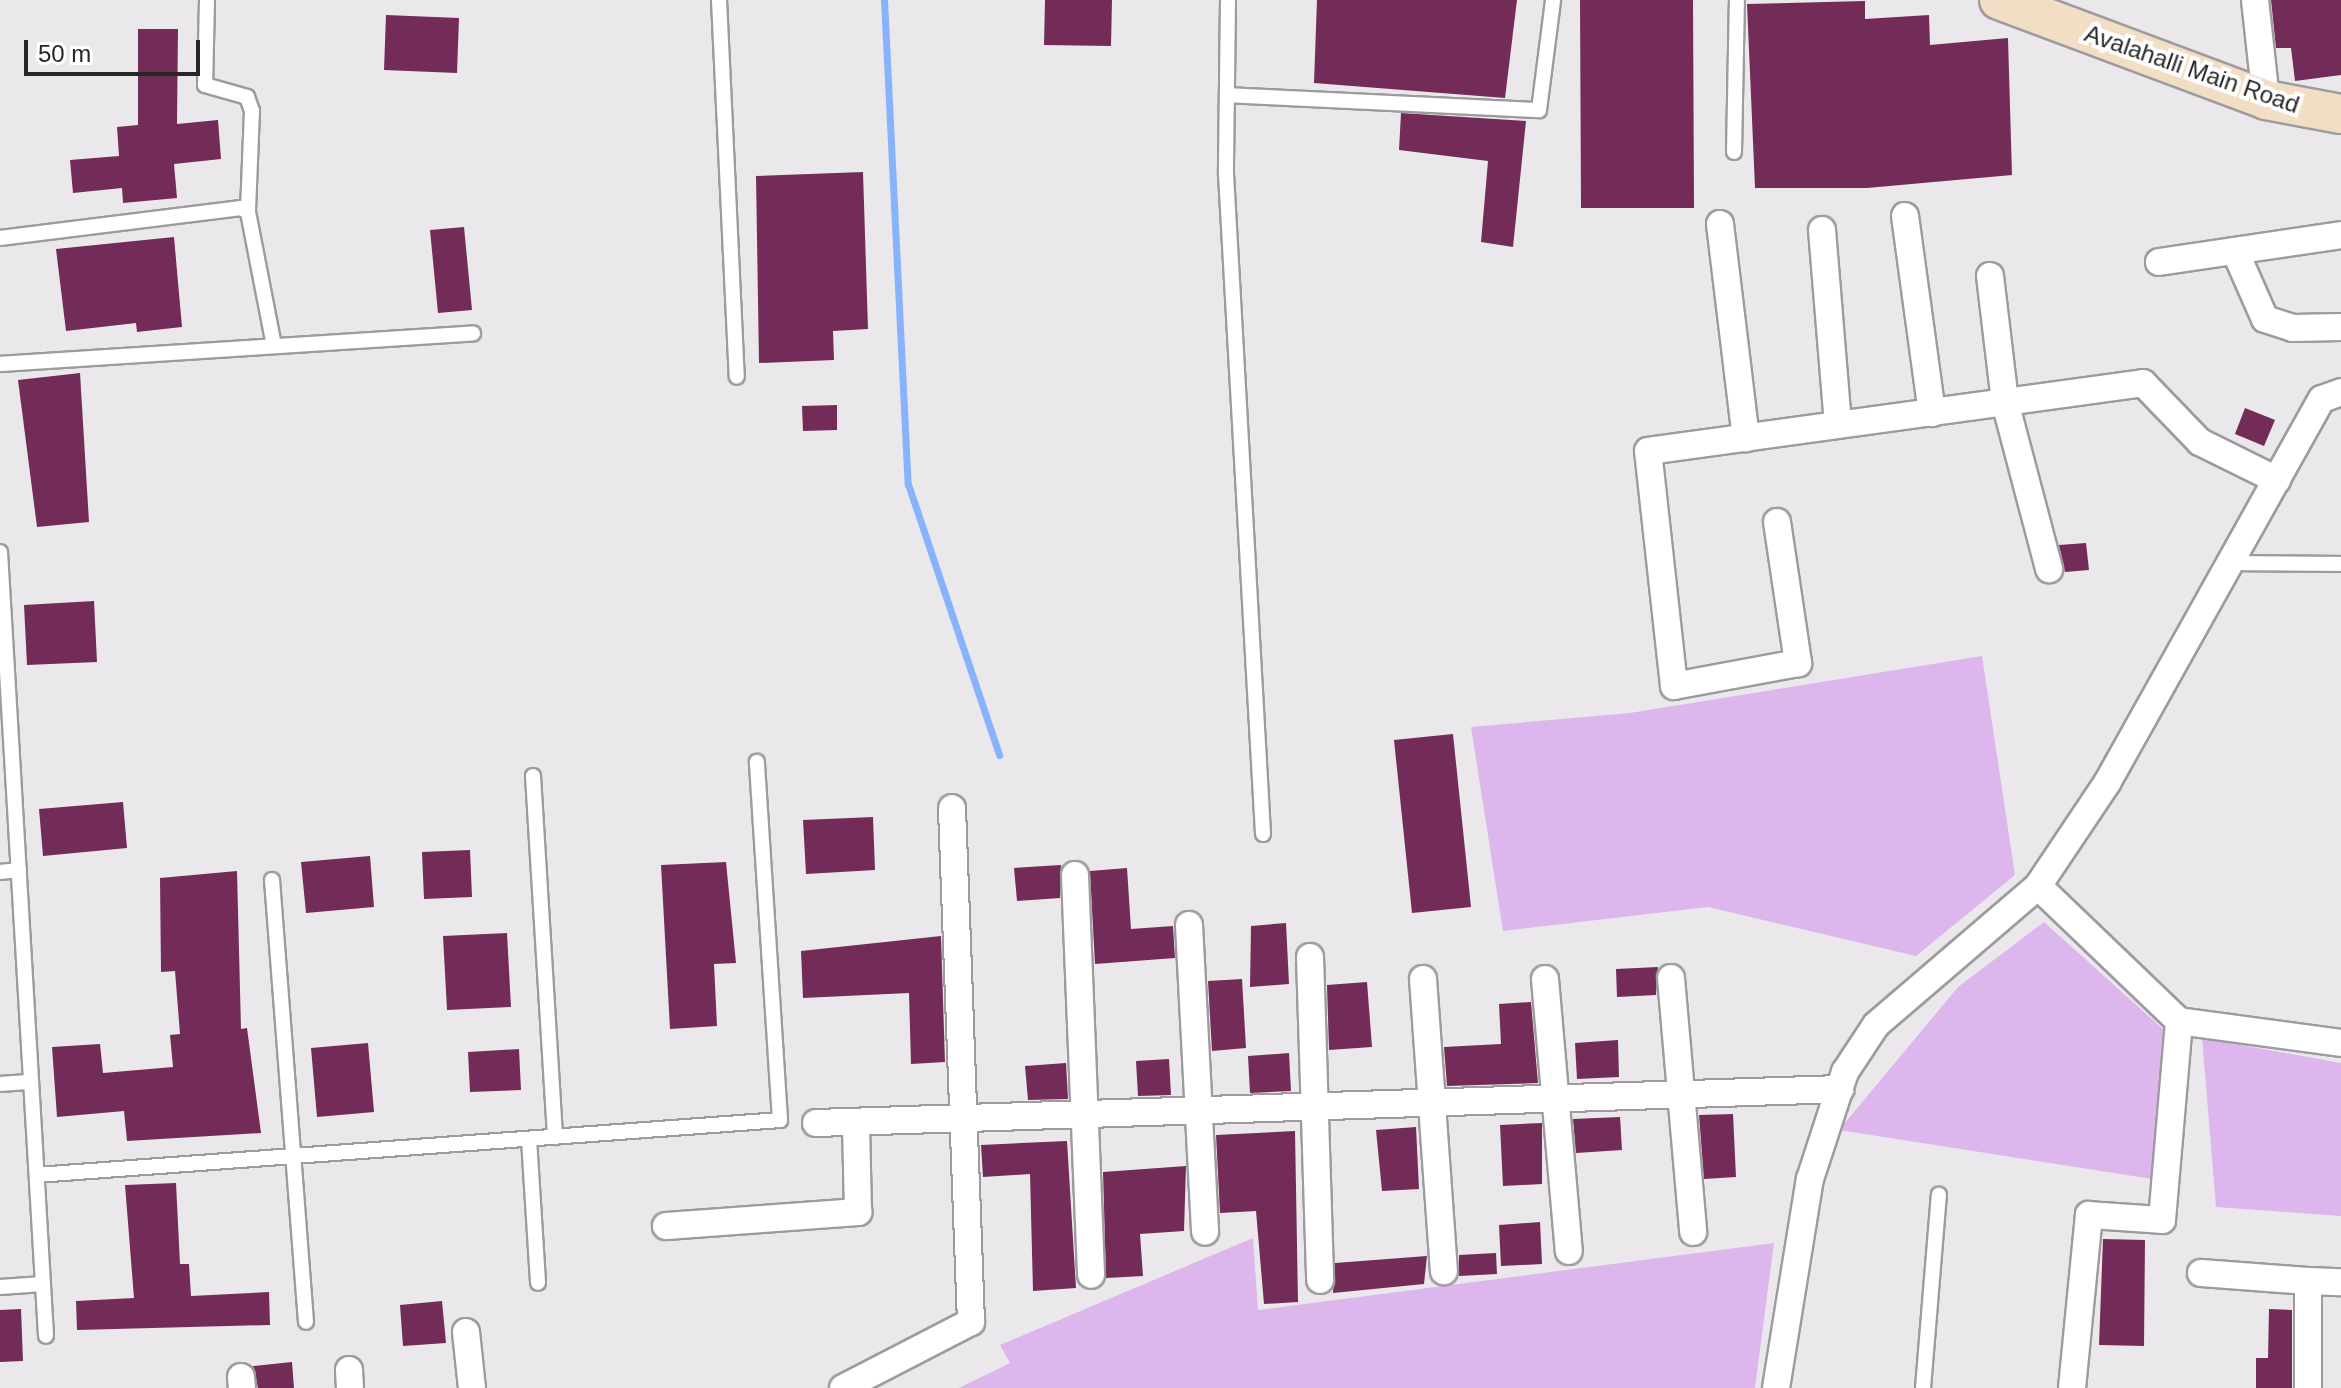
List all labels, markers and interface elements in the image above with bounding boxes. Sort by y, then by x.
street label: Avalahalli Main Road [2081,19,2303,119]
scale bar [28,24,204,74]
text: 50 m [38,40,91,67]

